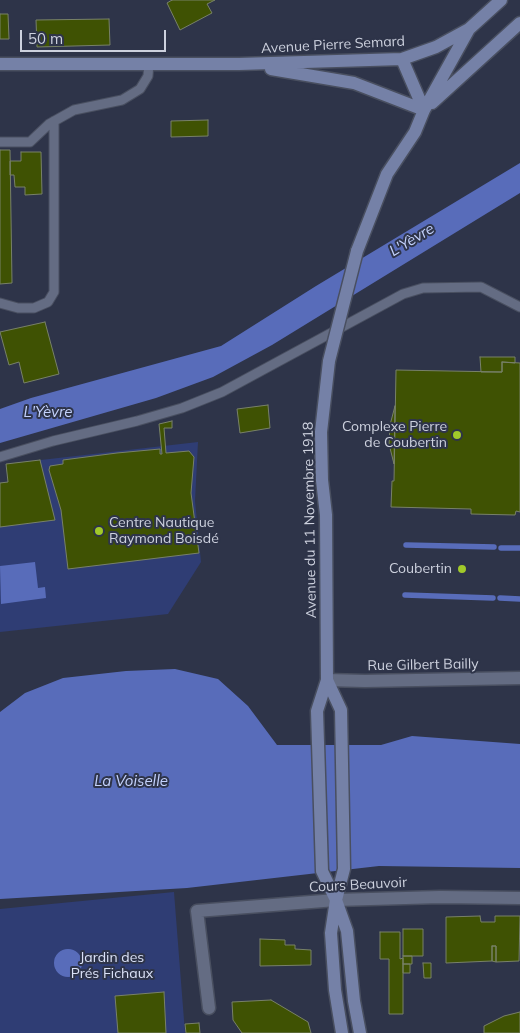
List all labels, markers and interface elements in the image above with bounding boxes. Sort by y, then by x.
scale bar [22,20,169,52]
text: 50 m [28,29,63,48]
street label: Avenue Pierre Semard [261,33,405,57]
water label: L'Yèvre [386,220,438,260]
water label: L'Yèvre [24,403,72,421]
place label: Complexe Pierre de Coubertin [342,419,447,452]
street label: Avenue du 11 Novembre 1918 [300,421,320,619]
marker: Complexe Pierre de Coubertin [451,429,463,441]
place label: Centre Nautique Raymond Boisdé [109,515,219,548]
marker: Centre Nautique Raymond Boisdé [93,525,105,537]
place label: Coubertin [389,561,452,577]
marker: Coubertin [456,563,468,575]
street label: Rue Gilbert Bailly [367,656,479,674]
water label: La Voiselle [94,772,168,790]
street label: Cours Beauvoir [309,874,407,896]
park label: Jardin des Prés Fichaux [71,950,153,982]

